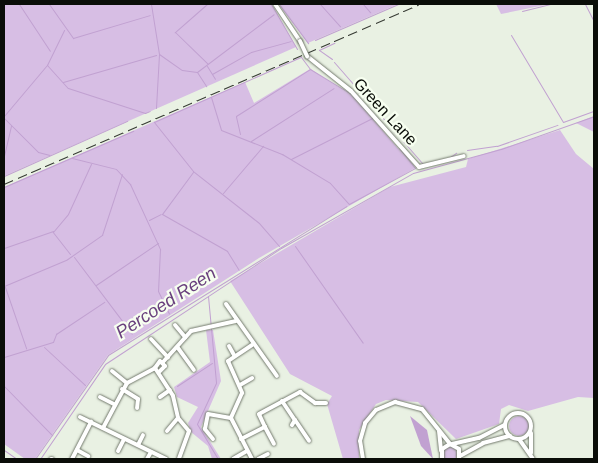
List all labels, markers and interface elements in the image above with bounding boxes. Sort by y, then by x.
street label: Green Lane [349,75,421,149]
water label: Percoed Reen [112,263,220,343]

